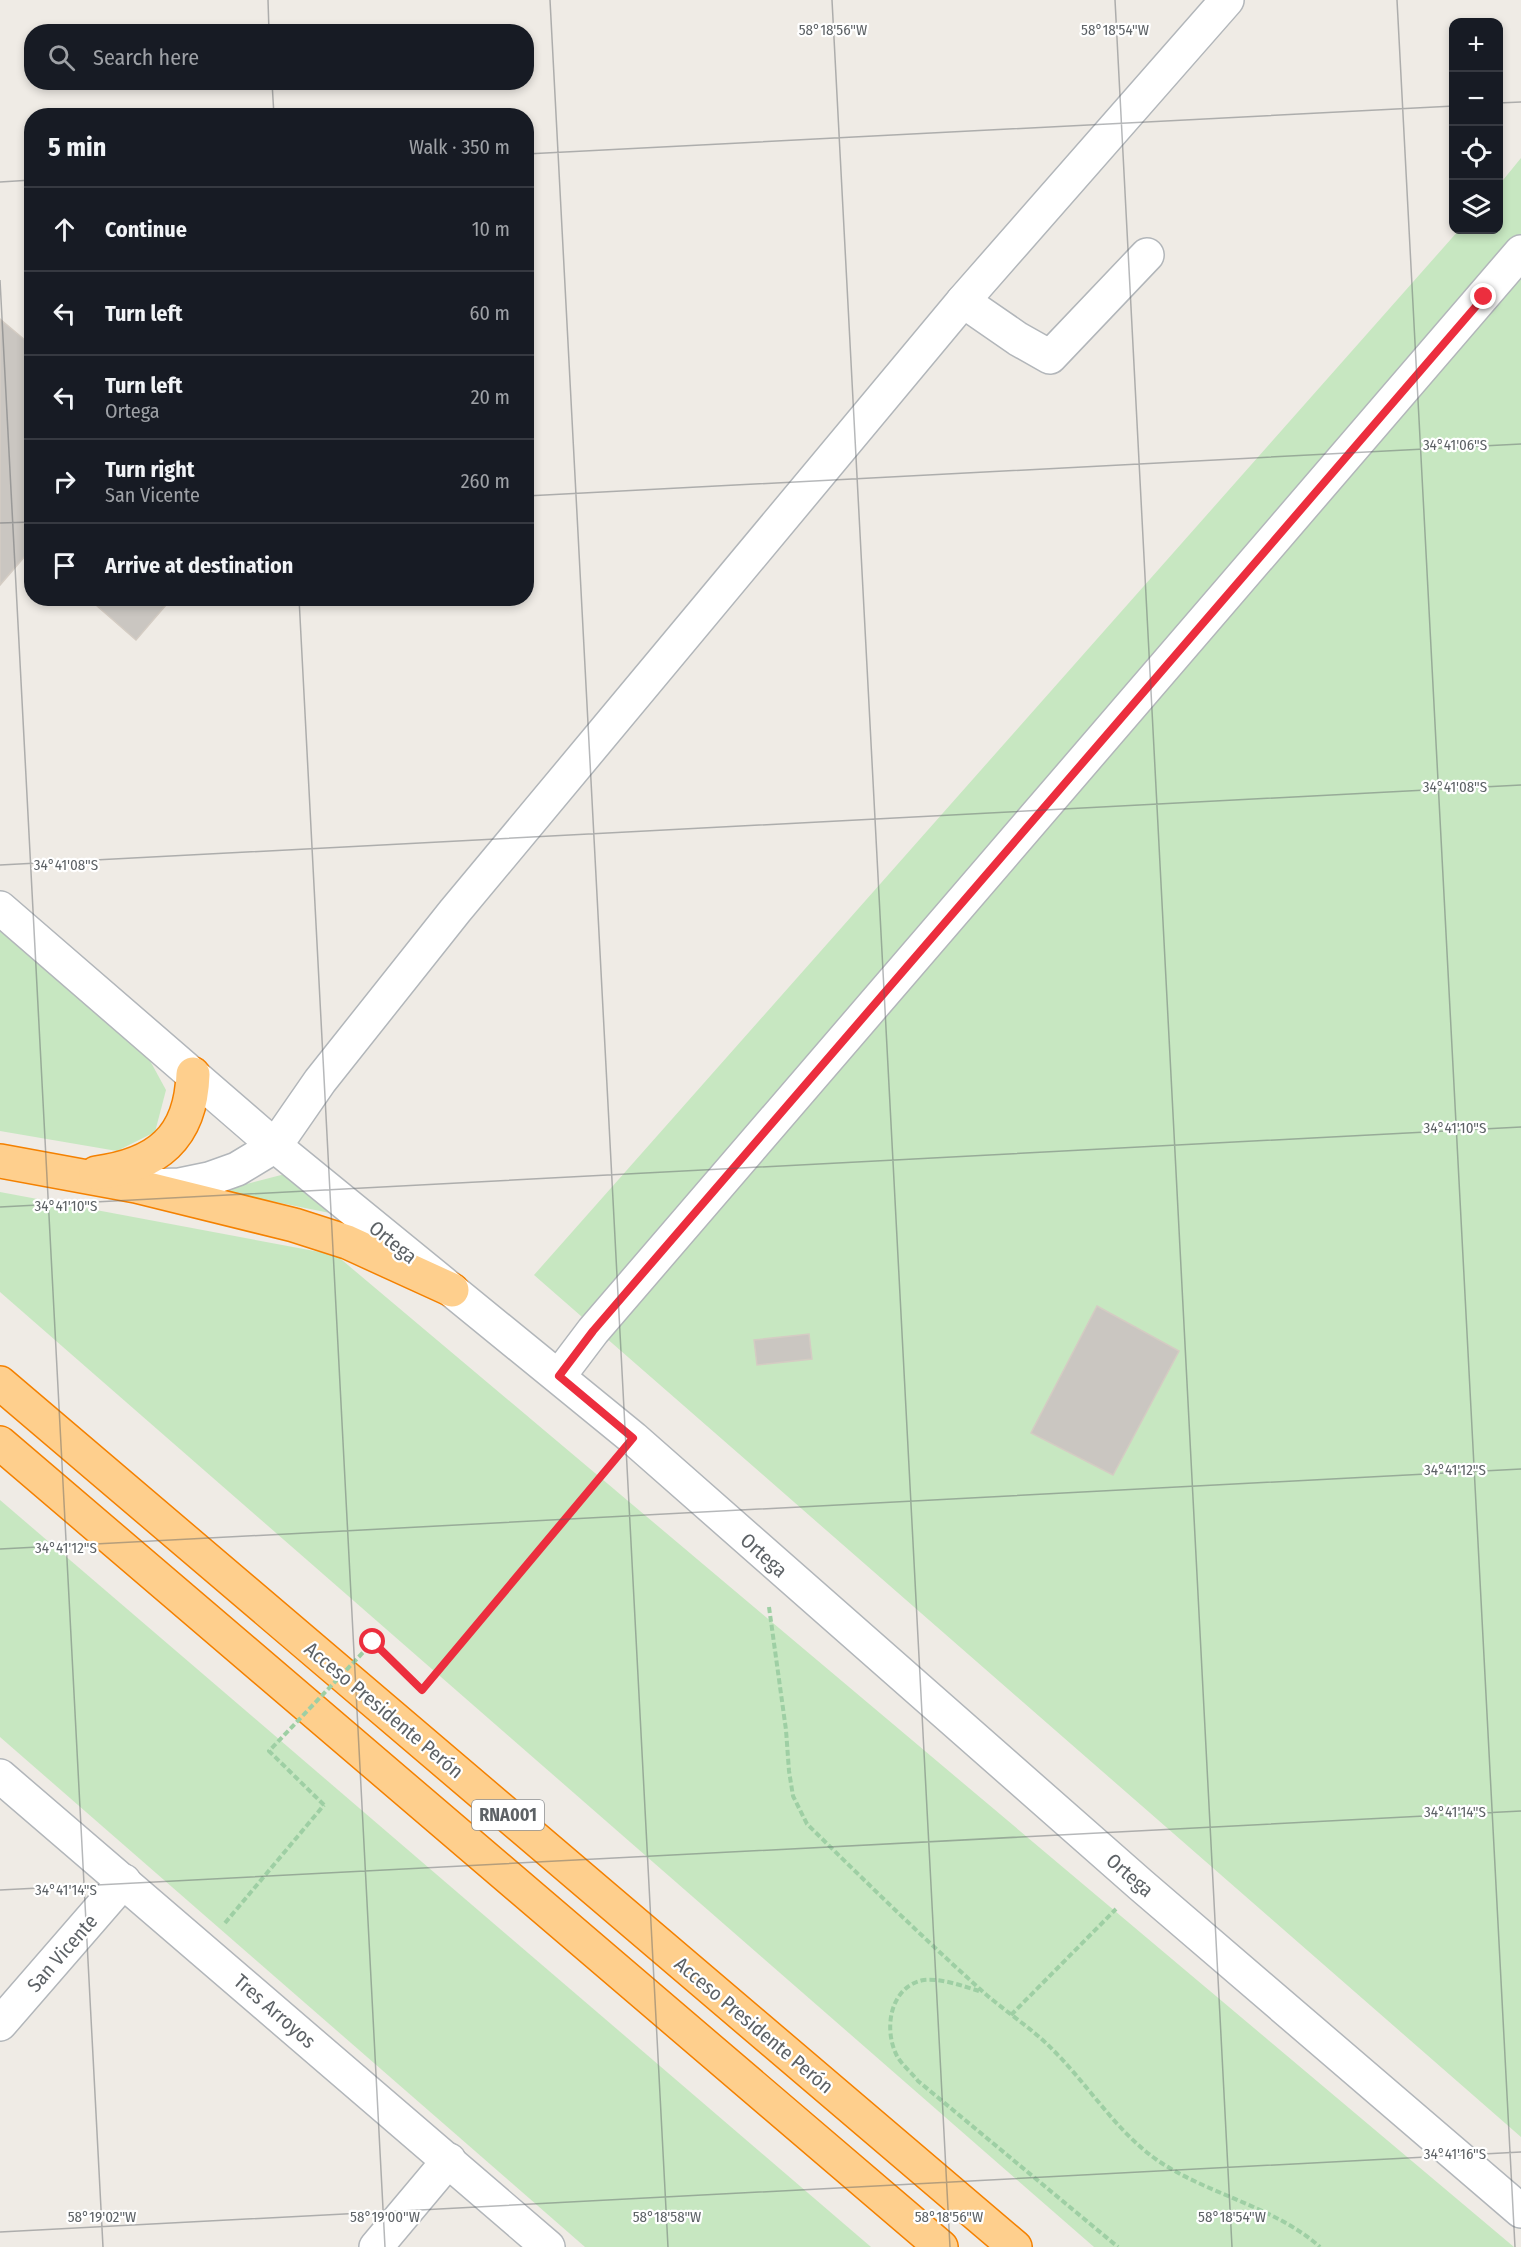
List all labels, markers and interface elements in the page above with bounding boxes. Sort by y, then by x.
map controls [1449,18,1503,234]
button: + [1449,18,1503,72]
text: 58°18'56"W [799,21,867,39]
text: 58°18'54"W [1081,21,1149,39]
search box [24,24,534,90]
icon: search [45,41,78,74]
text: Search here [93,44,199,71]
button: − [1449,72,1503,126]
button: locate [1449,126,1503,180]
text: 5 min [48,132,106,163]
text: Walk · 350 m [409,135,510,159]
button: layers [1449,180,1503,234]
icon: ahead [48,213,81,246]
text: Continue [105,216,187,243]
text: 10 m [472,217,510,241]
route end [1470,283,1496,309]
icon: left [48,297,81,330]
text: Turn left [105,300,183,327]
text: 60 m [470,301,510,325]
text: Turn left [105,372,183,399]
icon: left [48,381,81,414]
text: 20 m [471,385,510,409]
text: Ortega [105,399,159,423]
text: 34°41'06"S [1423,436,1487,454]
text: Turn right [105,456,194,483]
icon: right [48,465,81,498]
text: 260 m [461,469,510,493]
text: San Vicente [105,483,200,507]
icon: arrive [48,549,81,582]
text: Arrive at destination [105,552,293,579]
text: 34°41'08"S [1423,778,1487,796]
text: 34°41'08"S [34,856,98,874]
text: 34°41'10"S [1424,1119,1486,1137]
text: 34°41'10"S [35,1197,97,1215]
street label: Ortega [364,1216,422,1268]
text: 34°41'12"S [1424,1461,1486,1479]
street label: Ortega [736,1528,792,1582]
text: 34°41'12"S [35,1539,97,1557]
route start [359,1628,385,1654]
street label: Acceso Presidente Perón [300,1637,468,1783]
road number: RNA001 [472,1800,544,1830]
text: 34°41'14"S [1424,1803,1486,1821]
street label: Ortega [1102,1848,1158,1902]
text: 34°41'14"S [35,1881,97,1899]
street label: San Vicente [22,1909,102,1997]
street label: Acceso Presidente Perón [670,1952,838,2098]
street label: Tres Arroyos [229,1969,321,2053]
text: 34°41'16"S [1424,2145,1486,2163]
text: 58°19'02"W [68,2208,136,2226]
text: 58°19'00"W [350,2208,420,2226]
text: 58°18'58"W [633,2208,701,2226]
text: 58°18'56"W [915,2208,983,2226]
text: 58°18'54"W [1198,2208,1266,2226]

